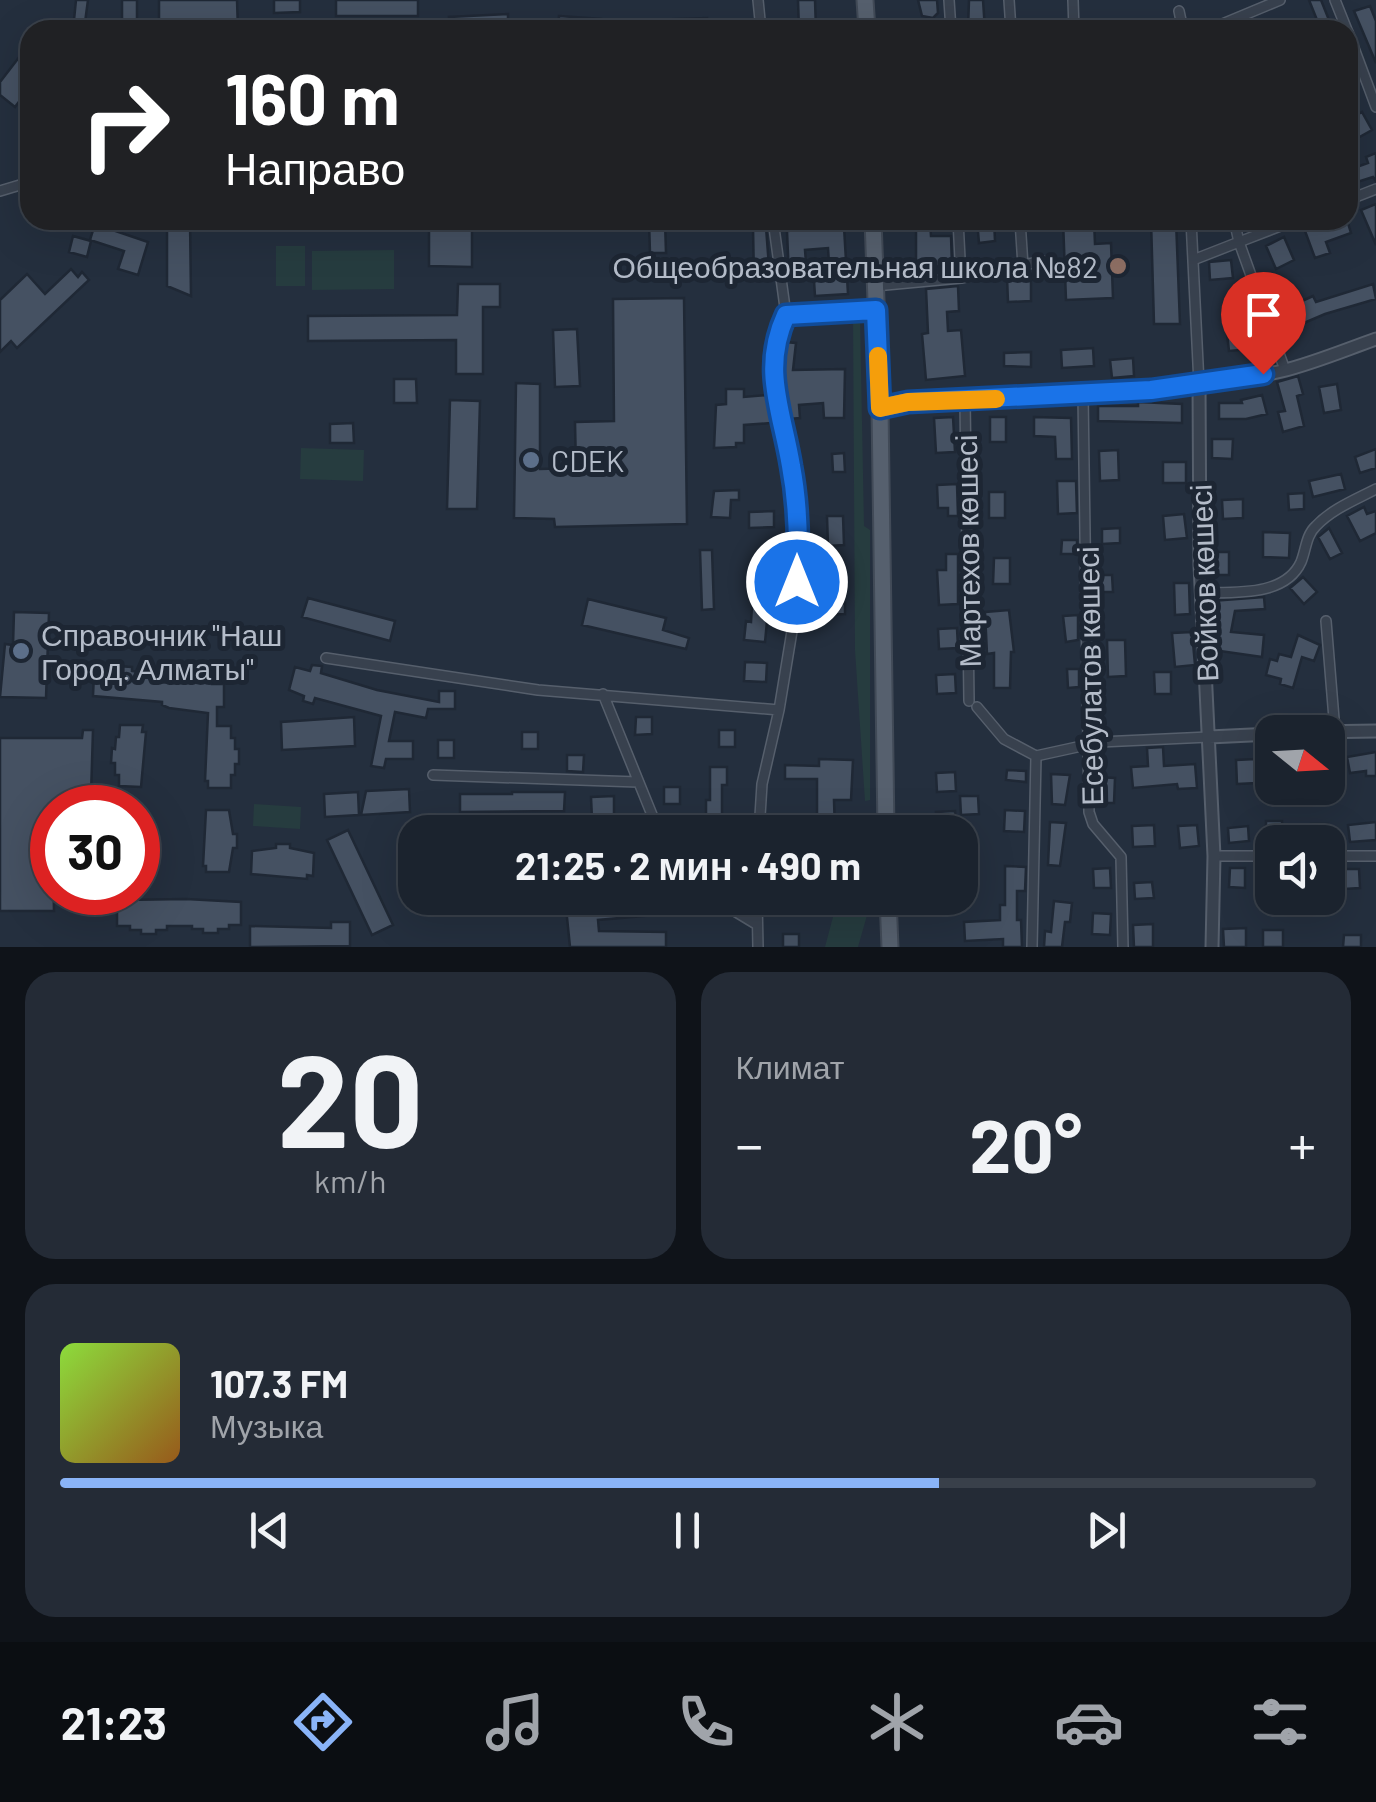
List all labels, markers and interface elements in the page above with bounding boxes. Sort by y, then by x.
text: 160 m [225,55,400,139]
icon: right [60,60,190,190]
text: Направо [225,140,405,194]
place label: Общеобразовательная школа №82 [612,248,1098,284]
marker: Общеобразовательная школа №82 [1107,255,1129,277]
pin [1221,272,1306,375]
icon: arrive [1236,287,1291,342]
street label: Мартехов көшесі [947,434,987,668]
place label: CDEK [551,442,624,478]
marker: CDEK [520,449,542,471]
street label: Войков көшесі [1182,484,1224,682]
position arrow [745,530,849,634]
street label: Есебулатов көшесі [1069,546,1109,806]
place label: Справочник "Наш Город. Алматы" [41,616,282,686]
marker: Справочник "Наш Город. Алматы" [10,640,32,662]
north arrow [1255,715,1345,805]
map controls [1255,715,1345,915]
speed limit sign: 30 [30,785,160,915]
button: sound [1255,825,1345,915]
text: 21:25 · 2 мин · 490 m [515,842,861,888]
text: 20 [277,1018,424,1174]
text: Климат [736,1047,844,1085]
text: 20° [969,1098,1082,1188]
text: − [736,1110,763,1176]
text: + [1288,1110,1316,1176]
text: km/h [314,1161,386,1199]
text: 107.3 FM [210,1360,348,1406]
text: Музыка [210,1406,323,1444]
icon: previous [242,1503,297,1558]
icon: pause [660,1503,715,1558]
icon: next [1079,1503,1134,1558]
icon: directions [288,1687,358,1757]
icon: music [480,1687,550,1757]
icon: phone [671,1687,741,1757]
icon: climate [862,1687,932,1757]
icon: car [1054,1687,1124,1757]
icon: filters [1245,1687,1315,1757]
text: 21:23 [61,1695,167,1749]

